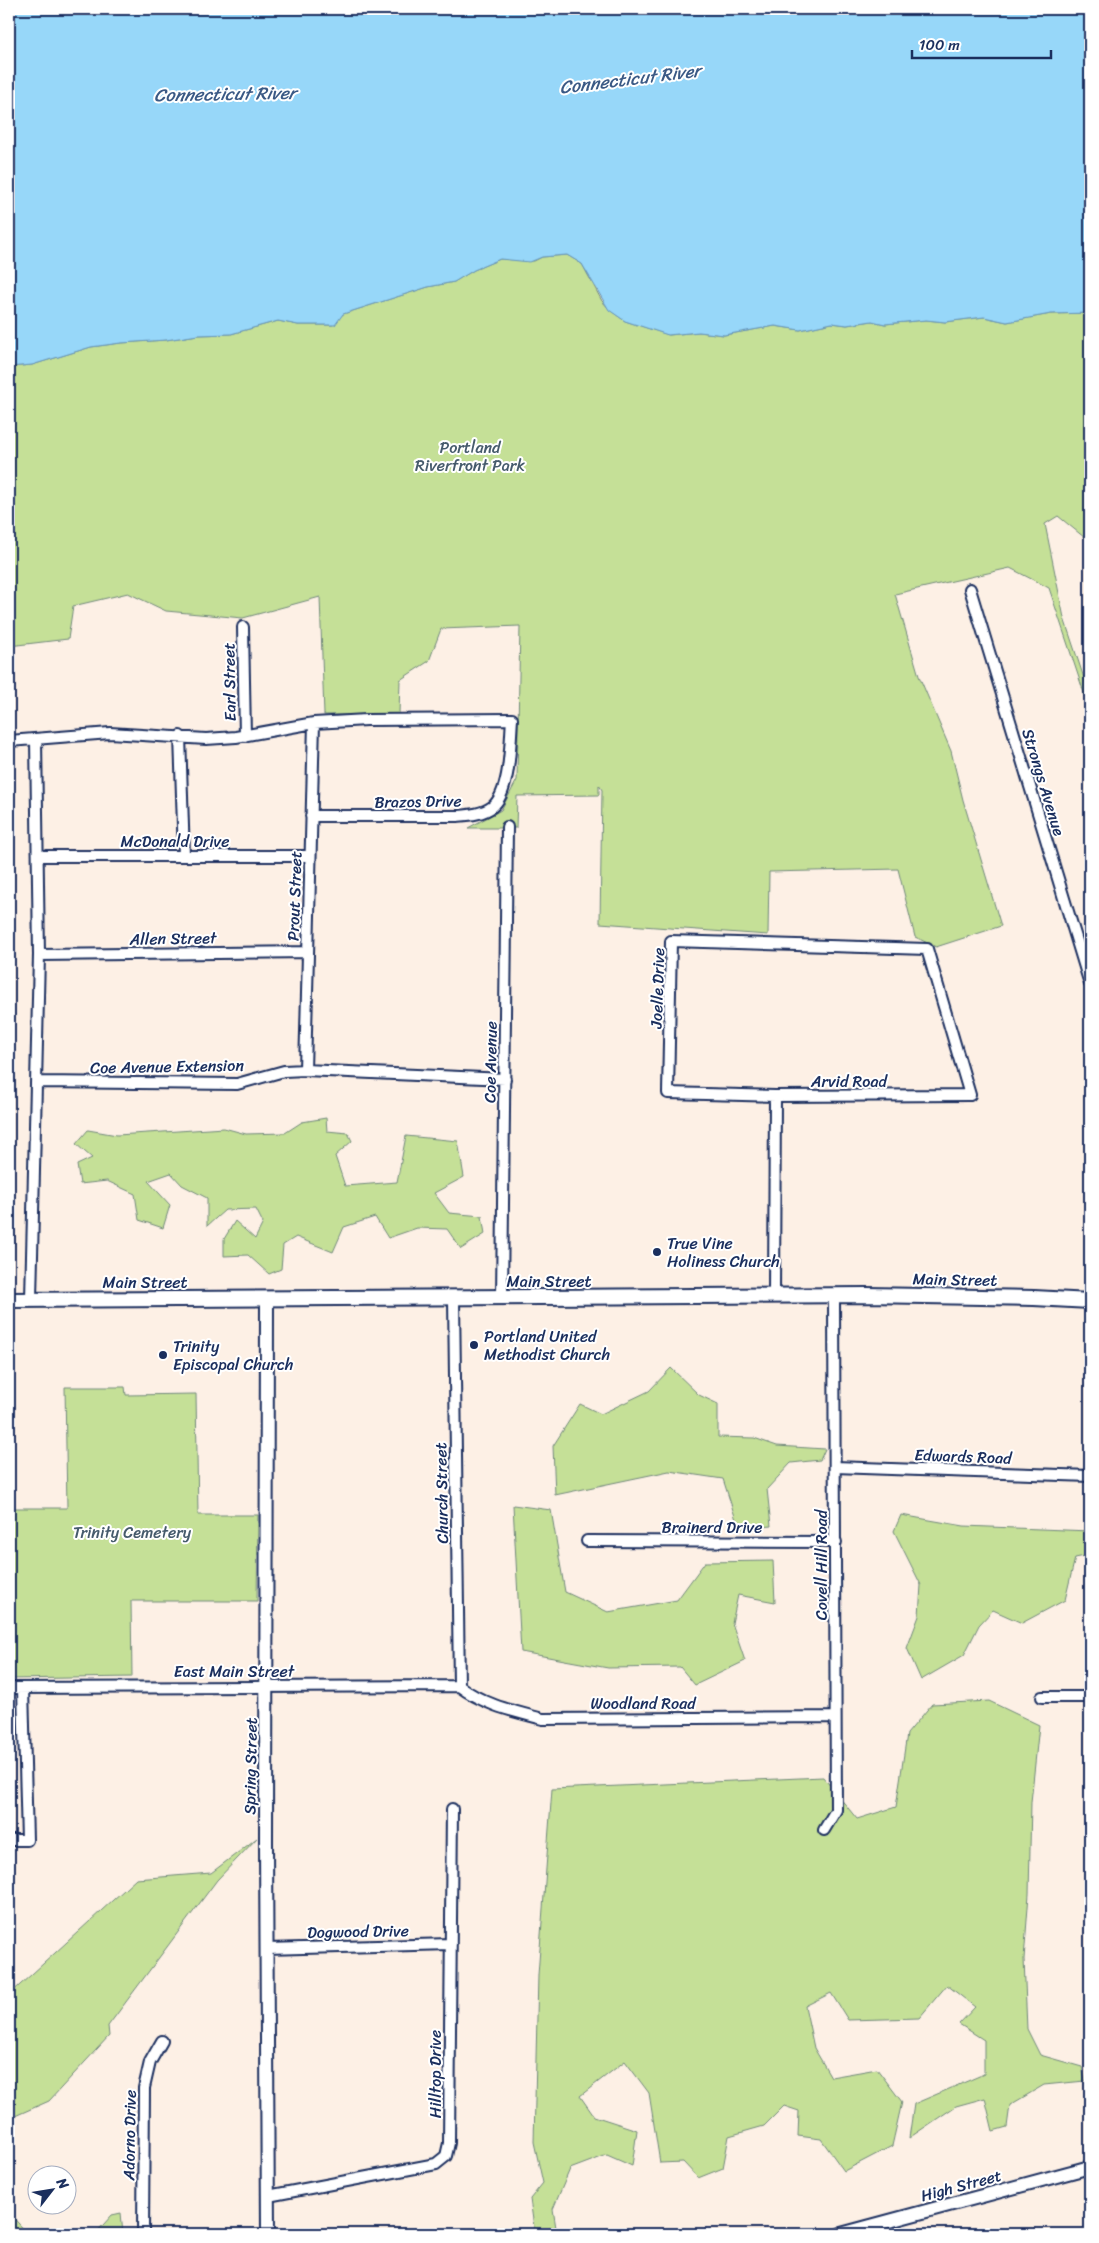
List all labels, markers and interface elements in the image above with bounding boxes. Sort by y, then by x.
scale bar [912,28,1050,60]
text: 100 m [919,32,960,58]
water label: Connecticut River [558,54,706,104]
water label: Connecticut River [154,77,300,111]
park label: Portland Riverfront Park [415,433,525,480]
street label: Earl Street [214,642,245,722]
street label: Strongs Avenue [1013,725,1074,840]
street label: Brazos Drive [374,786,462,817]
street label: McDonald Drive [121,827,229,856]
street label: Prout Street [278,850,311,942]
street label: Allen Street [128,923,217,954]
street label: Joelle Drive [642,947,673,1030]
street label: Coe Avenue [475,1021,506,1103]
street label: Coe Avenue Extension [90,1051,245,1082]
street label: Arvid Road [810,1067,888,1096]
place label: True Vine Holiness Church [667,1229,780,1276]
marker: True Vine Holiness Church [651,1246,663,1258]
street label: Main Street [912,1264,998,1295]
street label: Main Street [507,1267,591,1296]
street label: Main Street [103,1268,187,1297]
place label: Portland United Methodist Church [484,1322,610,1369]
place label: Trinity Episcopal Church [173,1332,293,1379]
marker: Portland United Methodist Church [468,1339,480,1351]
marker: Trinity Episcopal Church [157,1349,169,1361]
street label: Edwards Road [914,1440,1014,1473]
street label: Church Street [426,1442,457,1544]
street label: Covell Hill Road [807,1508,836,1620]
street label: Brainerd Drive [662,1513,762,1542]
park label: Trinity Cemetery [73,1518,192,1547]
street label: East Main Street [174,1657,295,1686]
street label: Woodland Road [590,1689,697,1718]
street label: Spring Street [235,1717,266,1815]
street label: Dogwood Drive [307,1916,409,1947]
street label: Hilltop Drive [421,2030,450,2118]
street label: Adorno Drive [114,2089,145,2182]
street label: High Street [917,2161,1005,2210]
north arrow [28,2166,78,2216]
text: N [49,2172,76,2194]

